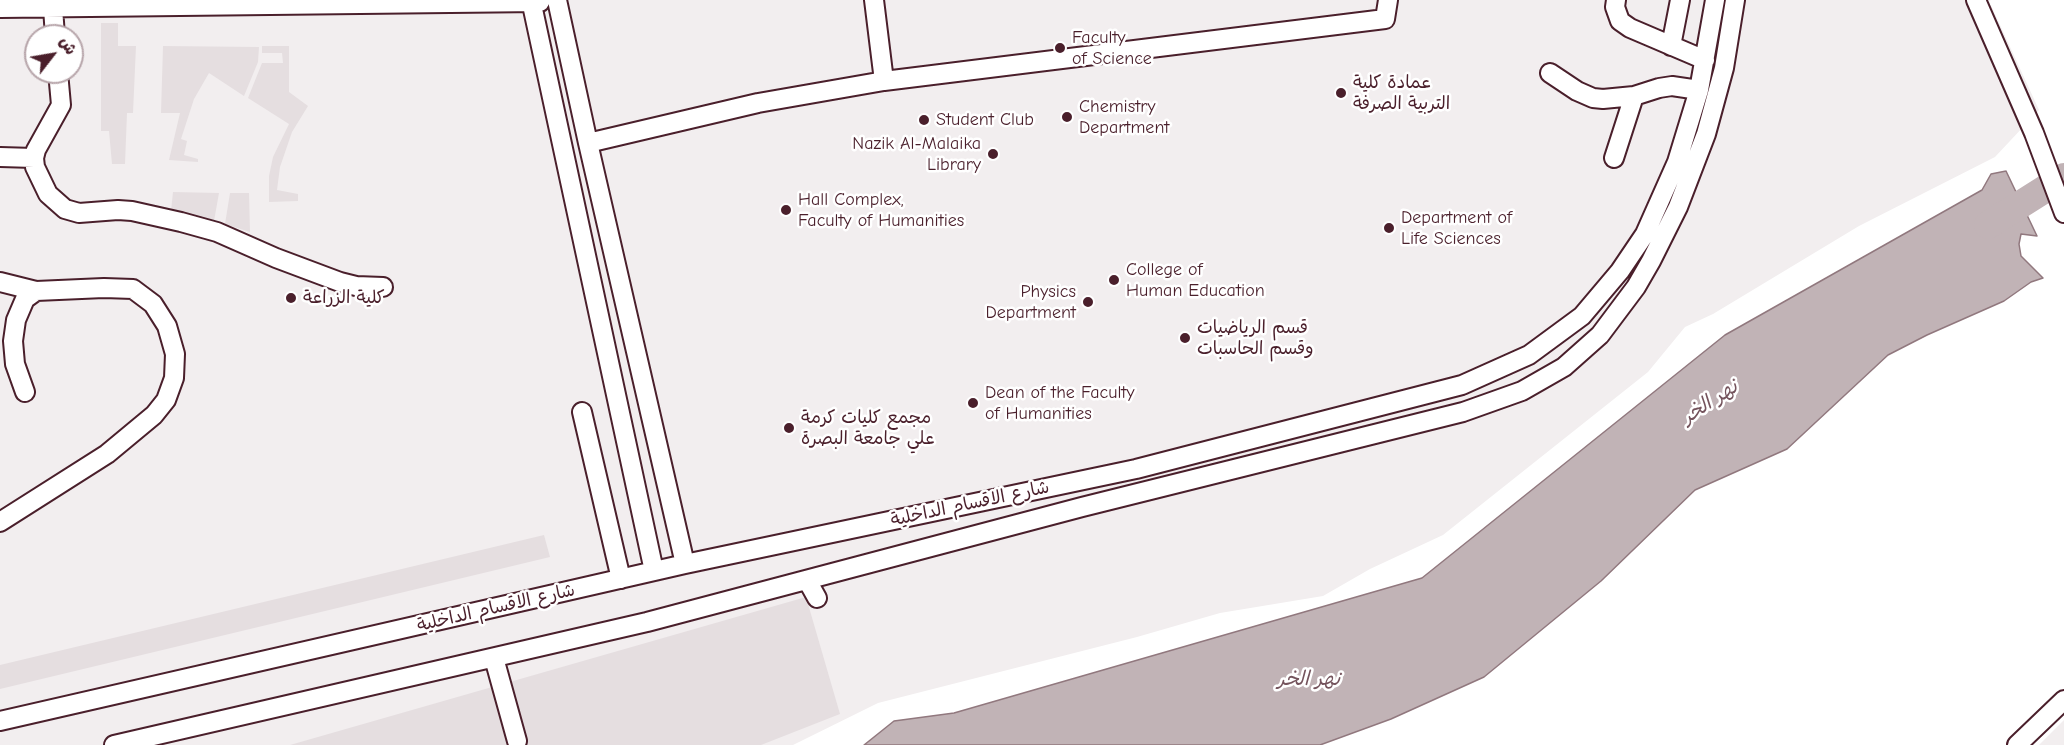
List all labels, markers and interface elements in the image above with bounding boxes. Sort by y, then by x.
north arrow [24,24,84,84]
place label: Faculty of Science [1072,27,1152,70]
text: ش [55,34,80,58]
marker: Faculty of Science [1053,41,1067,55]
place label: عمادة كلية التربية الصرفة [1353,72,1450,115]
marker: عمادة كلية التربية الصرفة [1334,86,1348,100]
place label: Chemistry Department [1079,96,1169,138]
place label: Student Club [936,109,1034,131]
marker: Chemistry Department [1060,110,1074,124]
marker: Student Club [917,113,931,127]
place label: Nazik Al-Malaika Library [852,133,981,176]
marker: Nazik Al-Malaika Library [986,147,1000,161]
place label: Hall Complex, Faculty of Humanities [798,189,964,232]
marker: Hall Complex, Faculty of Humanities [779,203,793,217]
place label: Department of Life Sciences [1401,207,1512,250]
marker: Department of Life Sciences [1382,221,1396,235]
place label: College of Human Education [1126,259,1265,302]
marker: College of Human Education [1107,273,1121,287]
place label: Physics Department [986,281,1076,324]
place label: كلية الزراعة [303,287,385,309]
marker: كلية الزراعة [284,291,298,305]
marker: Physics Department [1081,295,1095,309]
place label: قسم الرياضيات وقسم الحاسبات [1197,317,1314,360]
marker: قسم الرياضيات وقسم الحاسبات [1178,331,1192,345]
water label: نهر الخر [1677,375,1743,429]
place label: Dean of the Faculty of Humanities [985,382,1135,424]
marker: Dean of the Faculty of Humanities [966,396,980,410]
place label: مجمع كليات كرمة علي جامعة البصرة [801,407,935,450]
marker: مجمع كليات كرمة علي جامعة البصرة [782,421,796,435]
street label: شارع الاقسام الداخلية [889,477,1051,531]
street label: شارع الاقسام الداخلية [415,579,577,637]
water label: نهر الخر [1278,667,1340,691]

